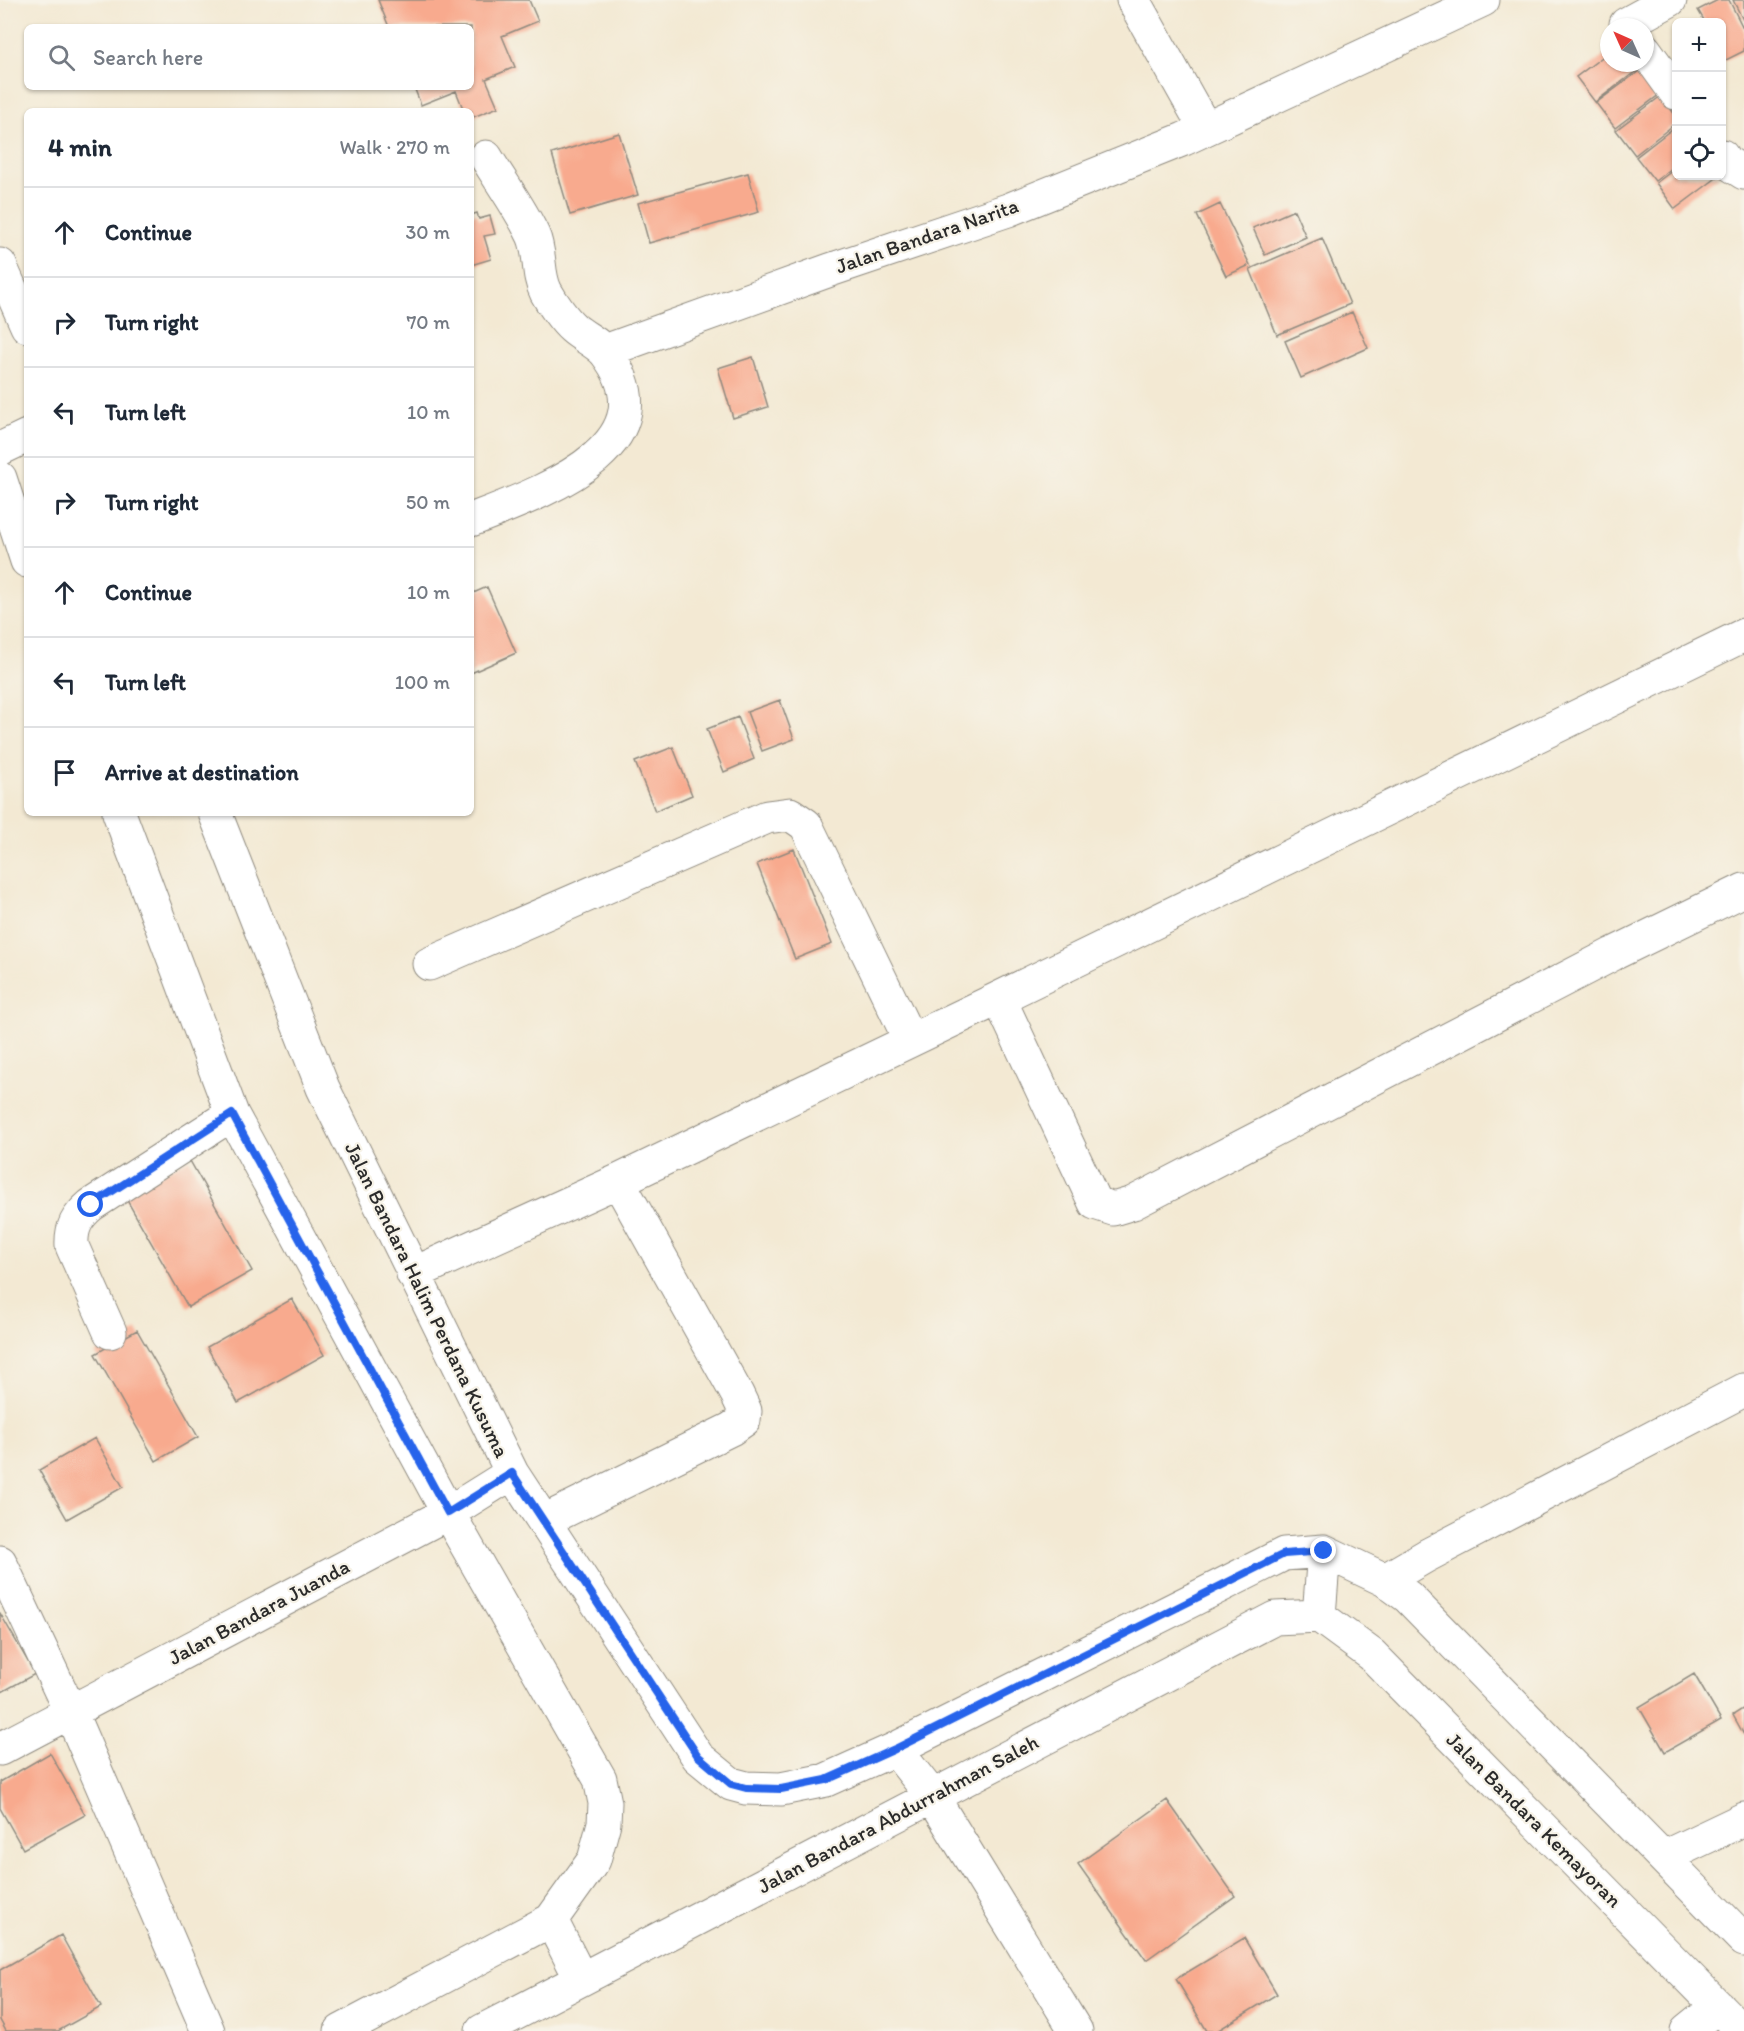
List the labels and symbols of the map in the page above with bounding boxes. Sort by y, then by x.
north arrow [1600,18,1654,72]
street label: Jalan Bandara Narita [832,193,1021,279]
street label: Jalan Bandara Halim Perdana Kusuma [340,1138,515,1462]
route start [77,1191,103,1217]
route end [1310,1537,1336,1563]
street label: Jalan Bandara Juanda [164,1553,353,1670]
street label: Jalan Bandara Kemayoran [1441,1727,1627,1913]
street label: Jalan Bandara Abdurrahman Saleh [753,1729,1042,1898]

